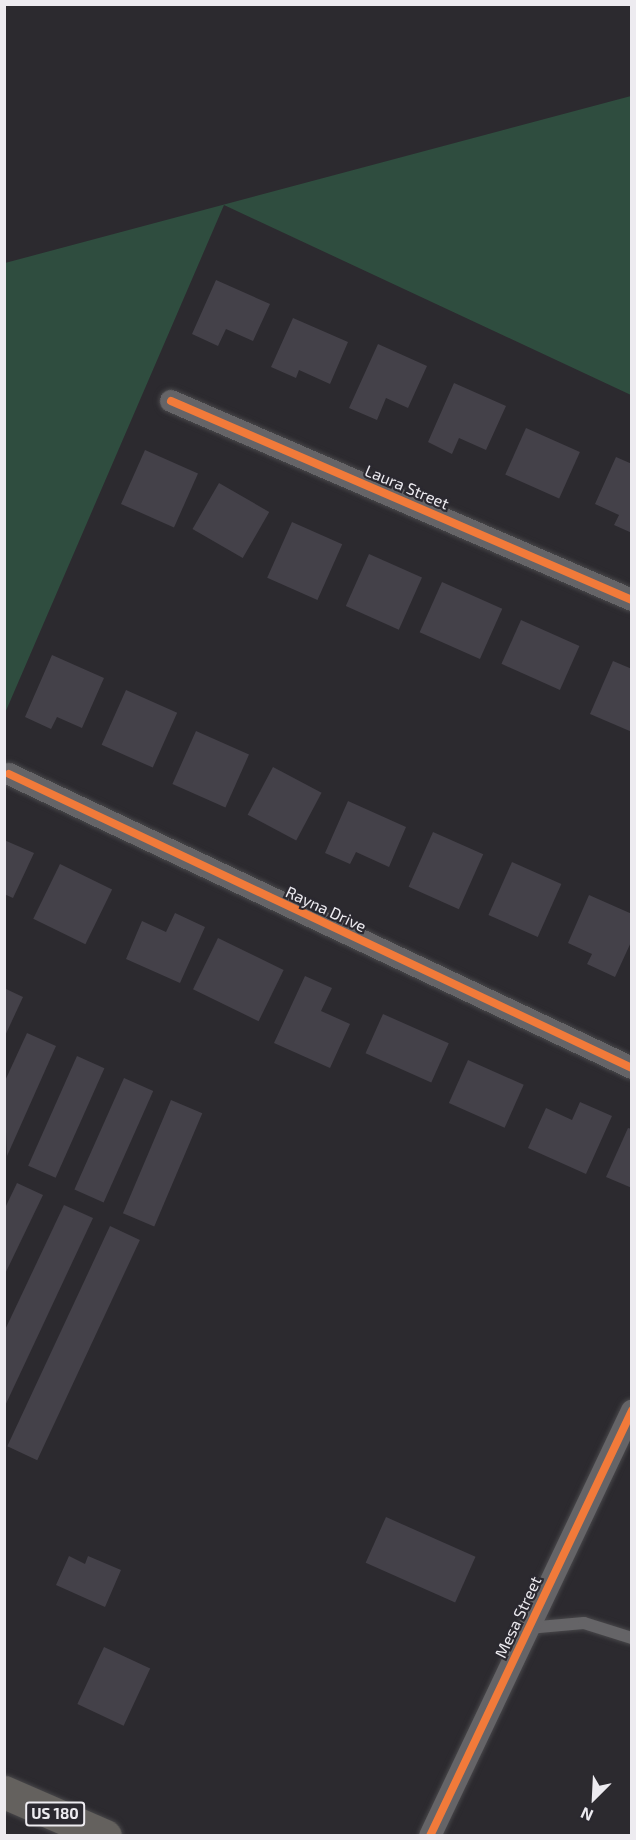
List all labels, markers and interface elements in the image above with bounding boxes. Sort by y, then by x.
street label: Laura Street [362,461,452,513]
street label: Rayna Drive [283,882,369,936]
street label: Mesa Street [491,1573,545,1661]
north arrow [564,1768,624,1828]
road number: US 180 [25,1802,85,1826]
text: N [577,1804,596,1826]

